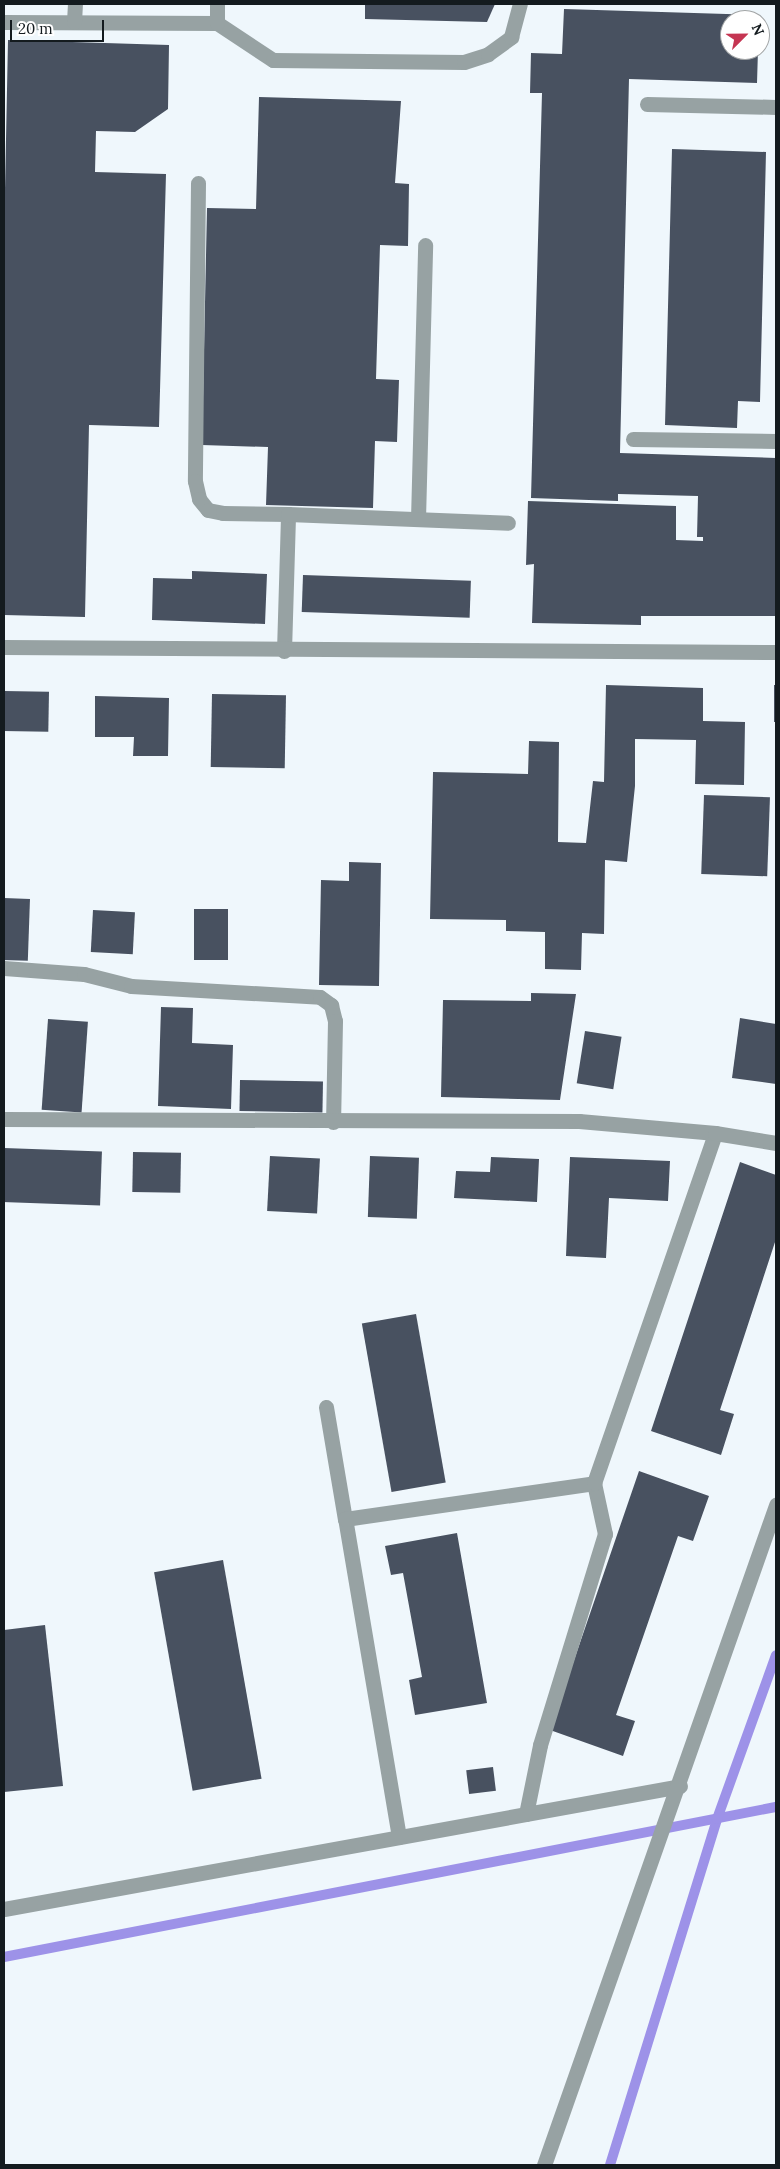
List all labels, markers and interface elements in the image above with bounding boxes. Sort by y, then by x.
scale bar [12,10,106,42]
north arrow [720,10,770,60]
text: 20 m [18,19,53,38]
text: N [747,21,768,38]

